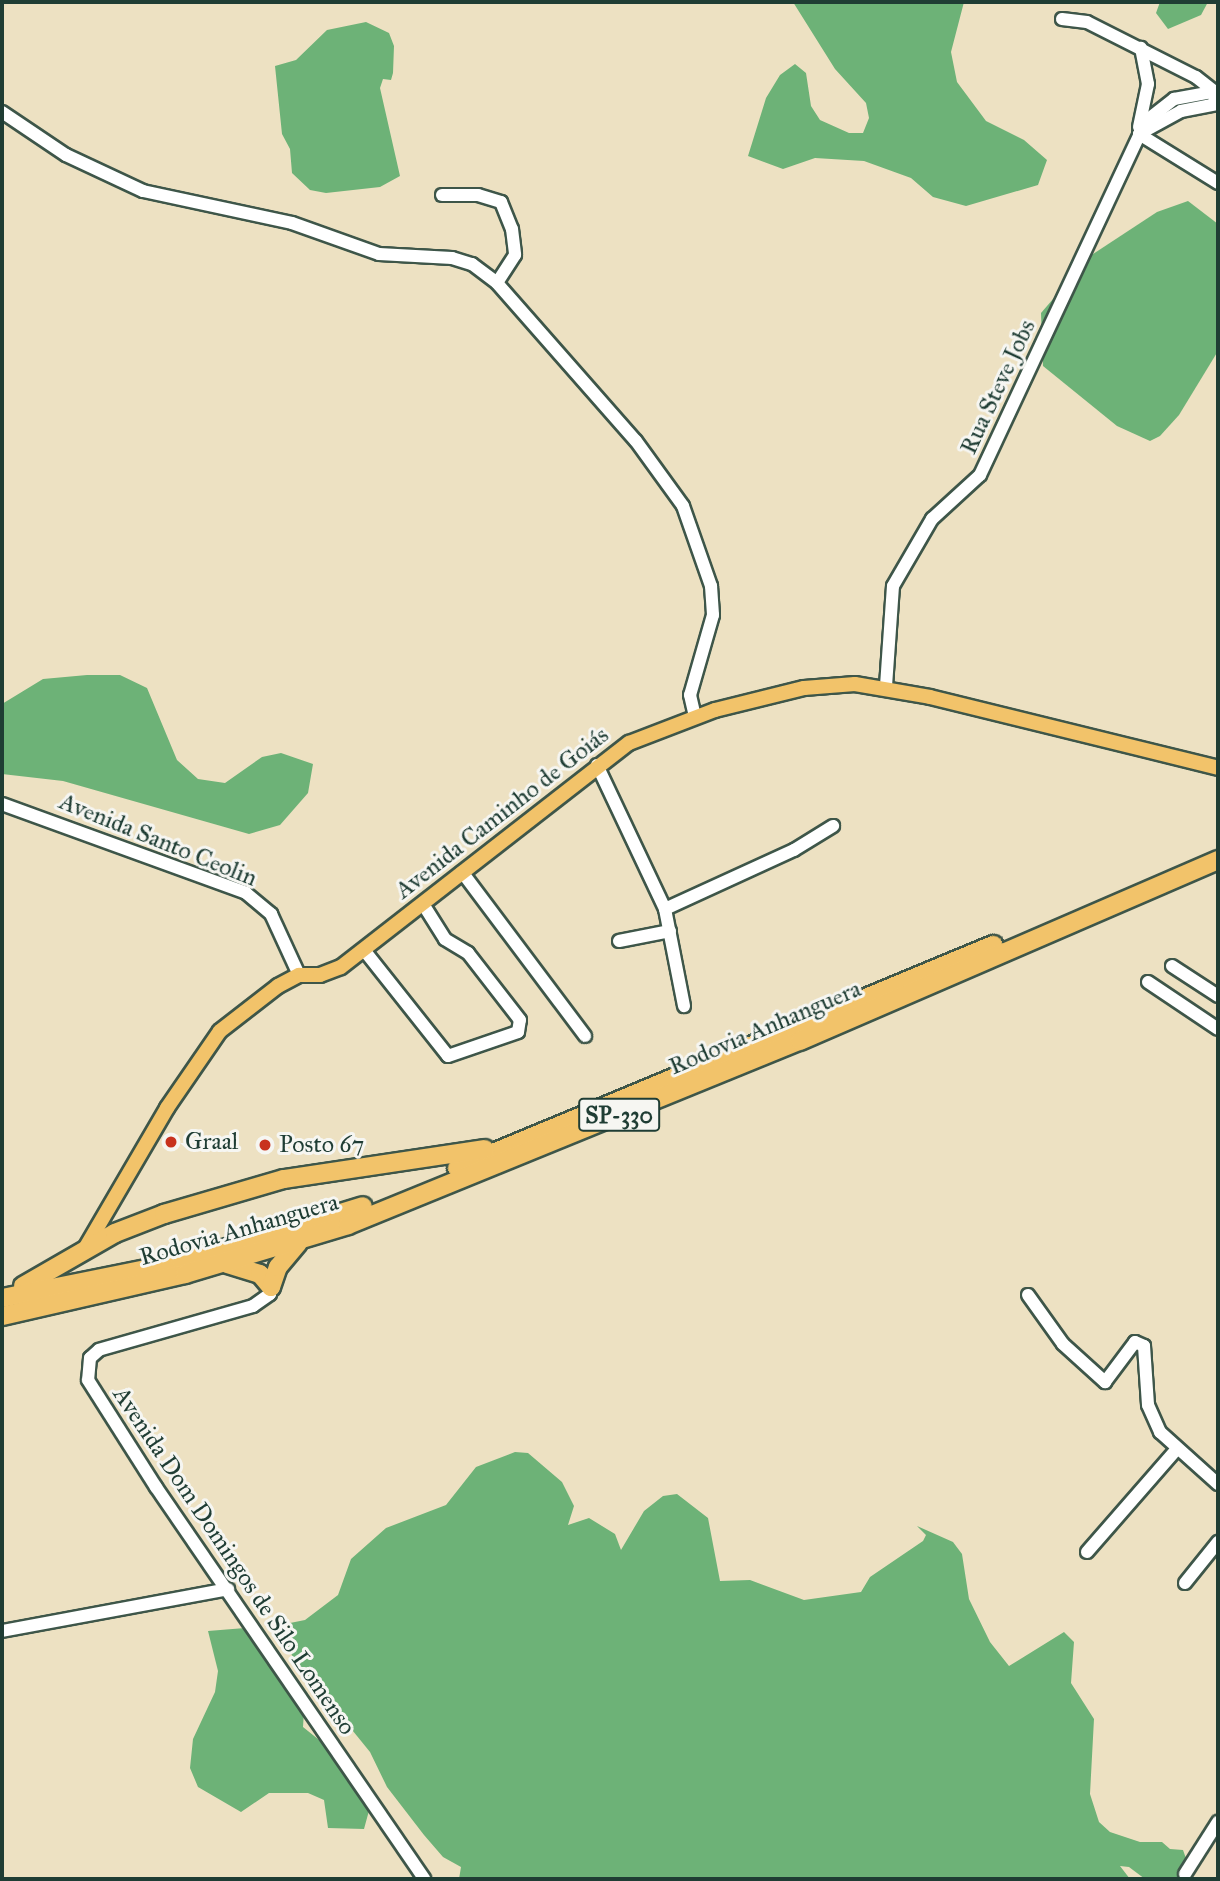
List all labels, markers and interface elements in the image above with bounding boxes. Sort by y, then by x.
street label: Rua Steve Jobs [954,315,1042,459]
street label: Avenida Caminho de Goiás [390,721,614,905]
street label: Avenida Santo Ceolin [55,787,261,893]
street label: Rodovia Anhanguera [665,975,865,1081]
road number: SP-330 [577,1096,661,1134]
place label: Graal [185,1128,238,1156]
place label: Posto 67 [279,1131,364,1159]
marker: Graal [163,1134,179,1150]
marker: Posto 67 [257,1137,273,1153]
street label: Rodovia Anhanguera [136,1188,342,1272]
street label: Avenida Dom Domingos de Silo Lomenso [106,1382,362,1740]

